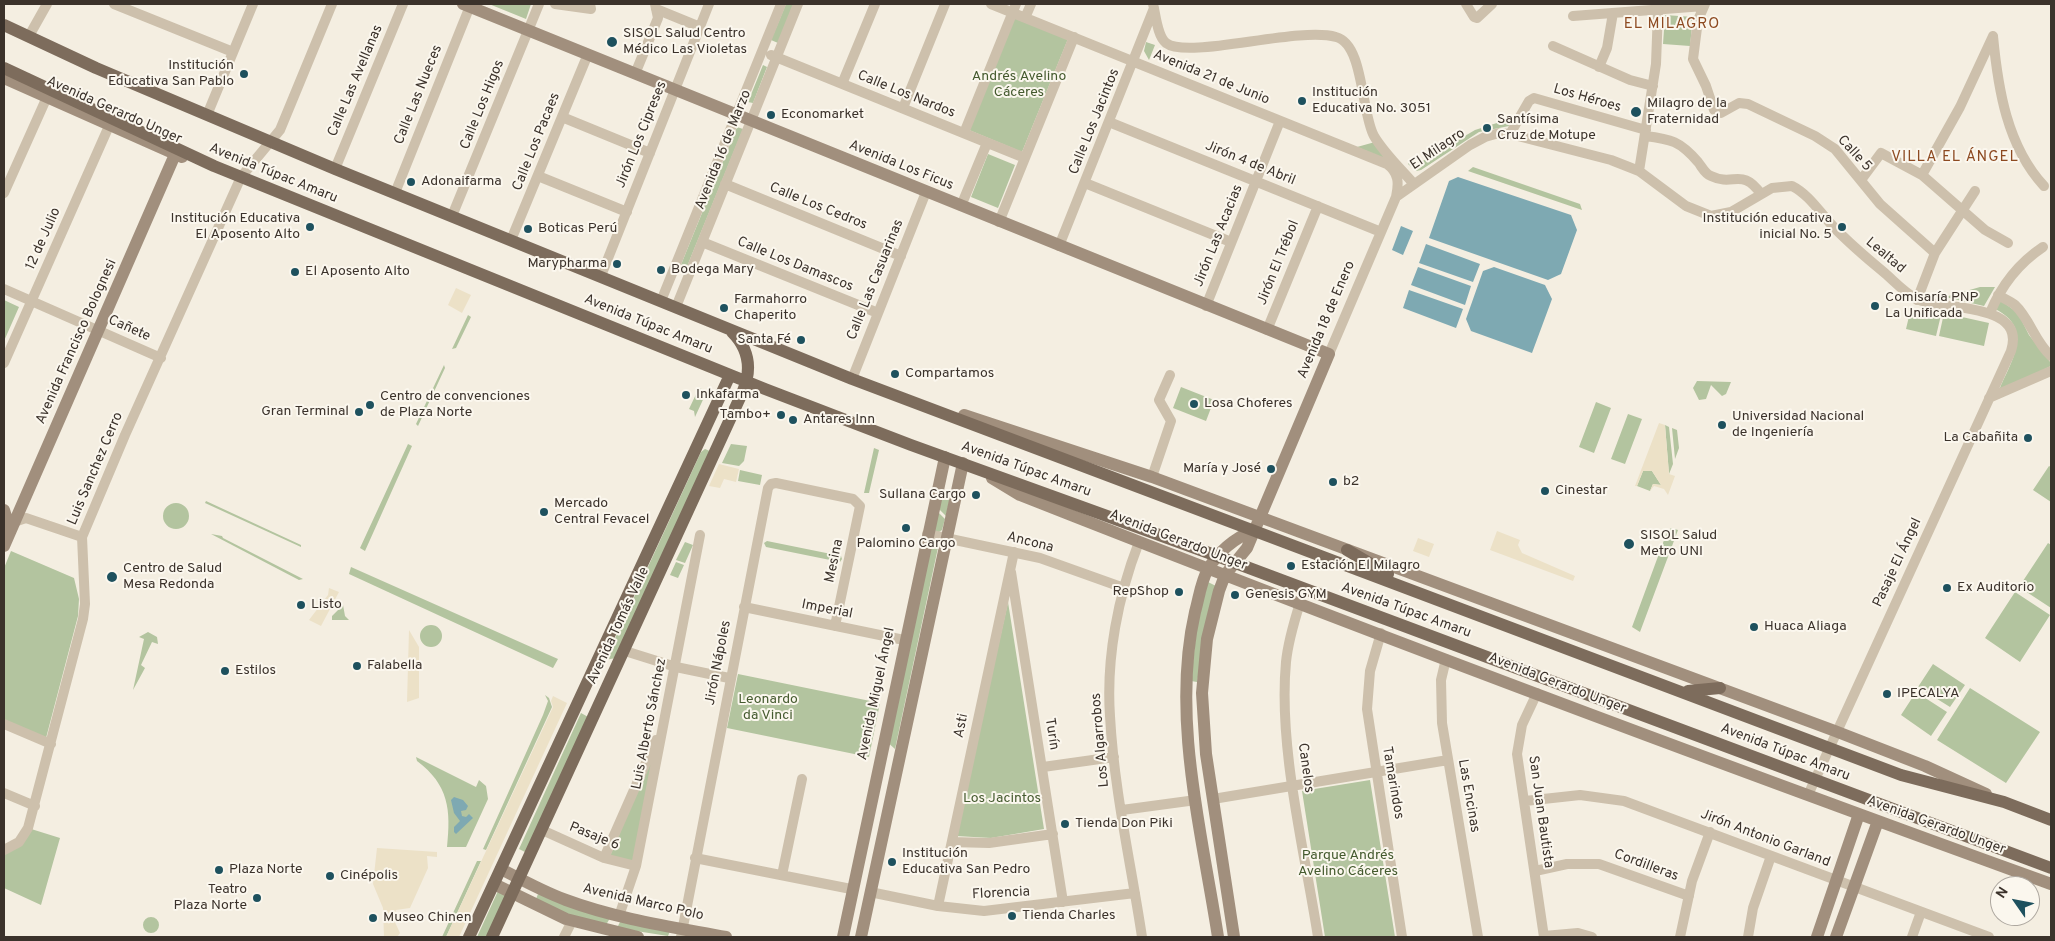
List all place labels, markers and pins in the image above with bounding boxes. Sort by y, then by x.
place label: SISOL Salud Centro Médico Las Violetas [623,26,747,58]
marker: SISOL Salud Centro Médico Las Violetas [605,35,619,49]
place label: Institución Educativa San Pablo [108,58,234,90]
marker: Institución Educativa San Pablo [238,68,250,80]
place label: Institución Educativa No. 3051 [1312,85,1431,118]
marker: Institución Educativa No. 3051 [1296,95,1308,107]
place label: Milagro de la Fraternidad [1647,96,1727,128]
marker: Milagro de la Fraternidad [1629,105,1643,119]
place label: Economarket [781,107,864,123]
marker: Economarket [765,109,777,121]
place label: Santísima Cruz de Motupe [1497,112,1596,144]
marker: Santísima Cruz de Motupe [1481,122,1493,134]
place label: Adonaifarma [421,174,502,190]
marker: Adonaifarma [405,176,417,188]
place label: Institución Educativa El Aposento Alto [170,211,300,243]
place label: Institución educativa inicial No. 5 [1703,211,1832,243]
marker: Institución Educativa El Aposento Alto [304,221,316,233]
place label: Boticas Perú [538,221,617,237]
marker: Institución educativa inicial No. 5 [1836,221,1848,233]
marker: Boticas Perú [522,223,534,235]
place label: Marypharma [527,256,607,272]
marker: Marypharma [611,258,623,270]
place label: Bodega Mary [671,262,754,278]
place label: El Aposento Alto [305,264,410,280]
marker: Bodega Mary [655,264,667,276]
marker: El Aposento Alto [289,266,301,278]
place label: Comisaría PNP La Unificada [1885,290,1978,322]
place label: Farmahorro Chaperito [734,292,807,324]
marker: Comisaría PNP La Unificada [1869,300,1881,312]
marker: Farmahorro Chaperito [718,302,730,314]
place label: Santa Fé [737,332,791,348]
marker: Santa Fé [795,334,807,346]
place label: Compartamos [905,366,994,382]
marker: Compartamos [889,368,901,380]
place label: Inkafarma [696,387,759,403]
place label: Centro de convenciones de Plaza Norte [380,389,530,422]
marker: Inkafarma [680,389,692,401]
place label: Losa Choferes [1204,396,1292,412]
marker: Losa Choferes [1188,398,1200,410]
marker: Centro de convenciones de Plaza Norte [364,399,376,411]
place label: Gran Terminal [261,404,349,420]
marker: Gran Terminal [353,406,365,418]
place label: Tambo+ [719,407,771,423]
marker: Tambo+ [775,409,787,421]
place label: Universidad Nacional de Ingeniería [1732,409,1864,442]
place label: Antares Inn [803,412,875,428]
marker: Antares Inn [787,414,799,426]
marker: Universidad Nacional de Ingeniería [1716,419,1728,431]
place label: La Cabañita [1944,430,2018,446]
marker: La Cabañita [2022,432,2034,444]
place label: María y José [1183,461,1261,477]
marker: María y José [1265,463,1277,475]
place label: b2 [1343,474,1359,490]
marker: b2 [1327,476,1339,488]
place label: Cinestar [1555,483,1608,499]
marker: Cinestar [1539,485,1551,497]
place label: Sullana Cargo [879,487,966,503]
marker: Sullana Cargo [970,489,982,501]
place label: Mercado Central Fevacel [554,496,649,528]
marker: Mercado Central Fevacel [538,506,550,518]
marker: Palomino Cargo [900,522,912,534]
place label: SISOL Salud Metro UNI [1640,528,1717,560]
place label: Palomino Cargo [856,536,956,552]
marker: SISOL Salud Metro UNI [1622,537,1636,551]
place label: Estación El Milagro [1301,558,1420,574]
marker: Estación El Milagro [1285,560,1297,572]
place label: Centro de Salud Mesa Redonda [123,561,222,594]
marker: Centro de Salud Mesa Redonda [105,570,119,584]
place label: Ex Auditorio [1957,580,2034,596]
marker: Ex Auditorio [1941,582,1953,594]
place label: RepShop [1113,584,1169,600]
marker: RepShop [1173,586,1185,598]
place label: Genesis GYM [1245,587,1327,603]
marker: Genesis GYM [1229,589,1241,601]
place label: Listo [311,597,342,613]
marker: Listo [295,599,307,611]
place label: Huaca Aliaga [1764,619,1847,635]
marker: Huaca Aliaga [1748,621,1760,633]
place label: Falabella [367,658,422,674]
marker: Falabella [351,660,363,672]
place label: Estilos [235,663,276,679]
marker: Estilos [219,665,231,677]
place label: IPECALYA [1897,686,1959,702]
marker: IPECALYA [1881,688,1893,700]
place label: Tienda Don Piki [1075,816,1173,832]
marker: Tienda Don Piki [1059,818,1071,830]
place label: Institución Educativa San Pedro [902,846,1030,879]
marker: Institución Educativa San Pedro [886,856,898,868]
place label: Plaza Norte [229,862,303,878]
marker: Plaza Norte [213,864,225,876]
place label: Cinépolis [340,868,398,884]
marker: Cinépolis [324,870,336,882]
place label: Teatro Plaza Norte [173,882,247,914]
marker: Teatro Plaza Norte [251,892,263,904]
place label: Tienda Charles [1022,908,1116,924]
place label: Museo Chinen [383,910,472,926]
marker: Tienda Charles [1006,910,1018,922]
marker: Museo Chinen [367,912,379,924]

